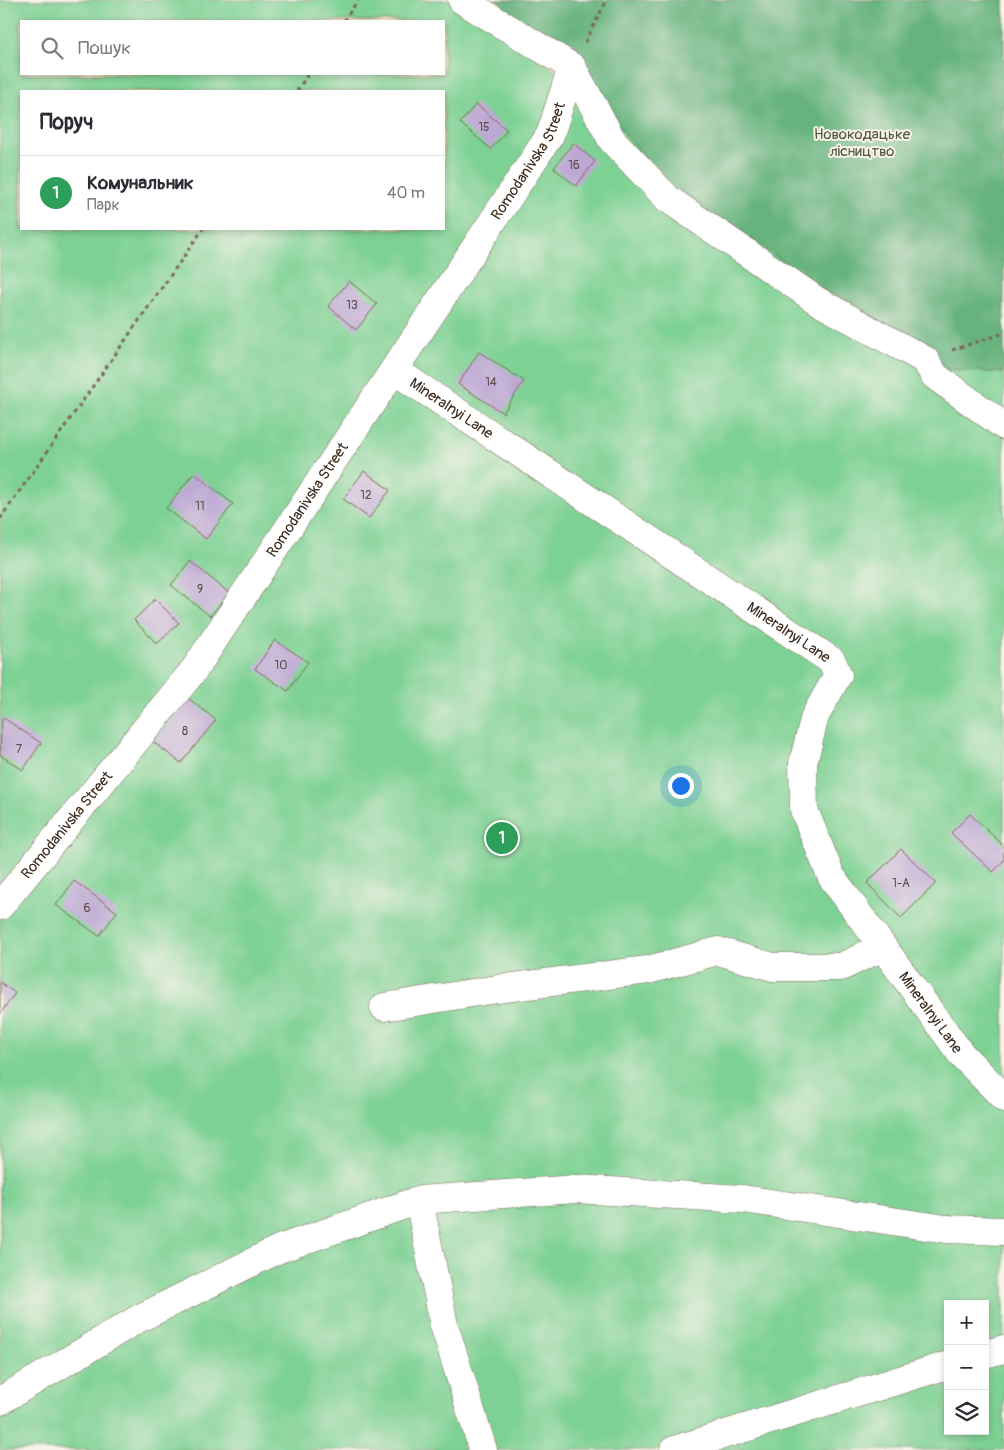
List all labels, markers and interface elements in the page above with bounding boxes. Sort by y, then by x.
search box [20,20,445,75]
icon: search [38,34,66,62]
text: Пошук [78,36,131,60]
street label: Romodanivska Street [487,99,570,224]
text: Поруч [40,109,93,136]
house number: 15 [478,120,490,135]
park label: Новокодацьке лісництво [814,125,911,161]
house number: 16 [568,158,580,173]
text: Комунальник [87,171,194,195]
text: 1 [53,183,59,203]
text: 40 m [387,183,425,203]
text: Парк [87,195,120,215]
house number: 13 [346,298,358,313]
street label: Mineralnyi Lane [406,374,497,443]
house number: 14 [485,375,497,390]
street label: Romodanivska Street [262,438,353,561]
house number: 12 [360,488,372,503]
house number: 11 [195,499,205,514]
house number: 9 [197,582,203,597]
street label: Mineralnyi Lane [743,598,835,667]
house number: 10 [275,658,287,673]
house number: 8 [182,724,188,739]
house number: 7 [16,742,23,757]
street label: Romodanivska Street [17,766,117,883]
your location [668,773,694,799]
pin: 1 [486,819,518,857]
house number: 1-А [892,876,910,891]
house number: 6 [84,901,91,916]
street label: Mineralnyi Lane [895,968,967,1058]
map controls [944,1300,989,1435]
button: + [944,1300,989,1345]
button: − [944,1345,989,1390]
button: layers [944,1390,989,1435]

